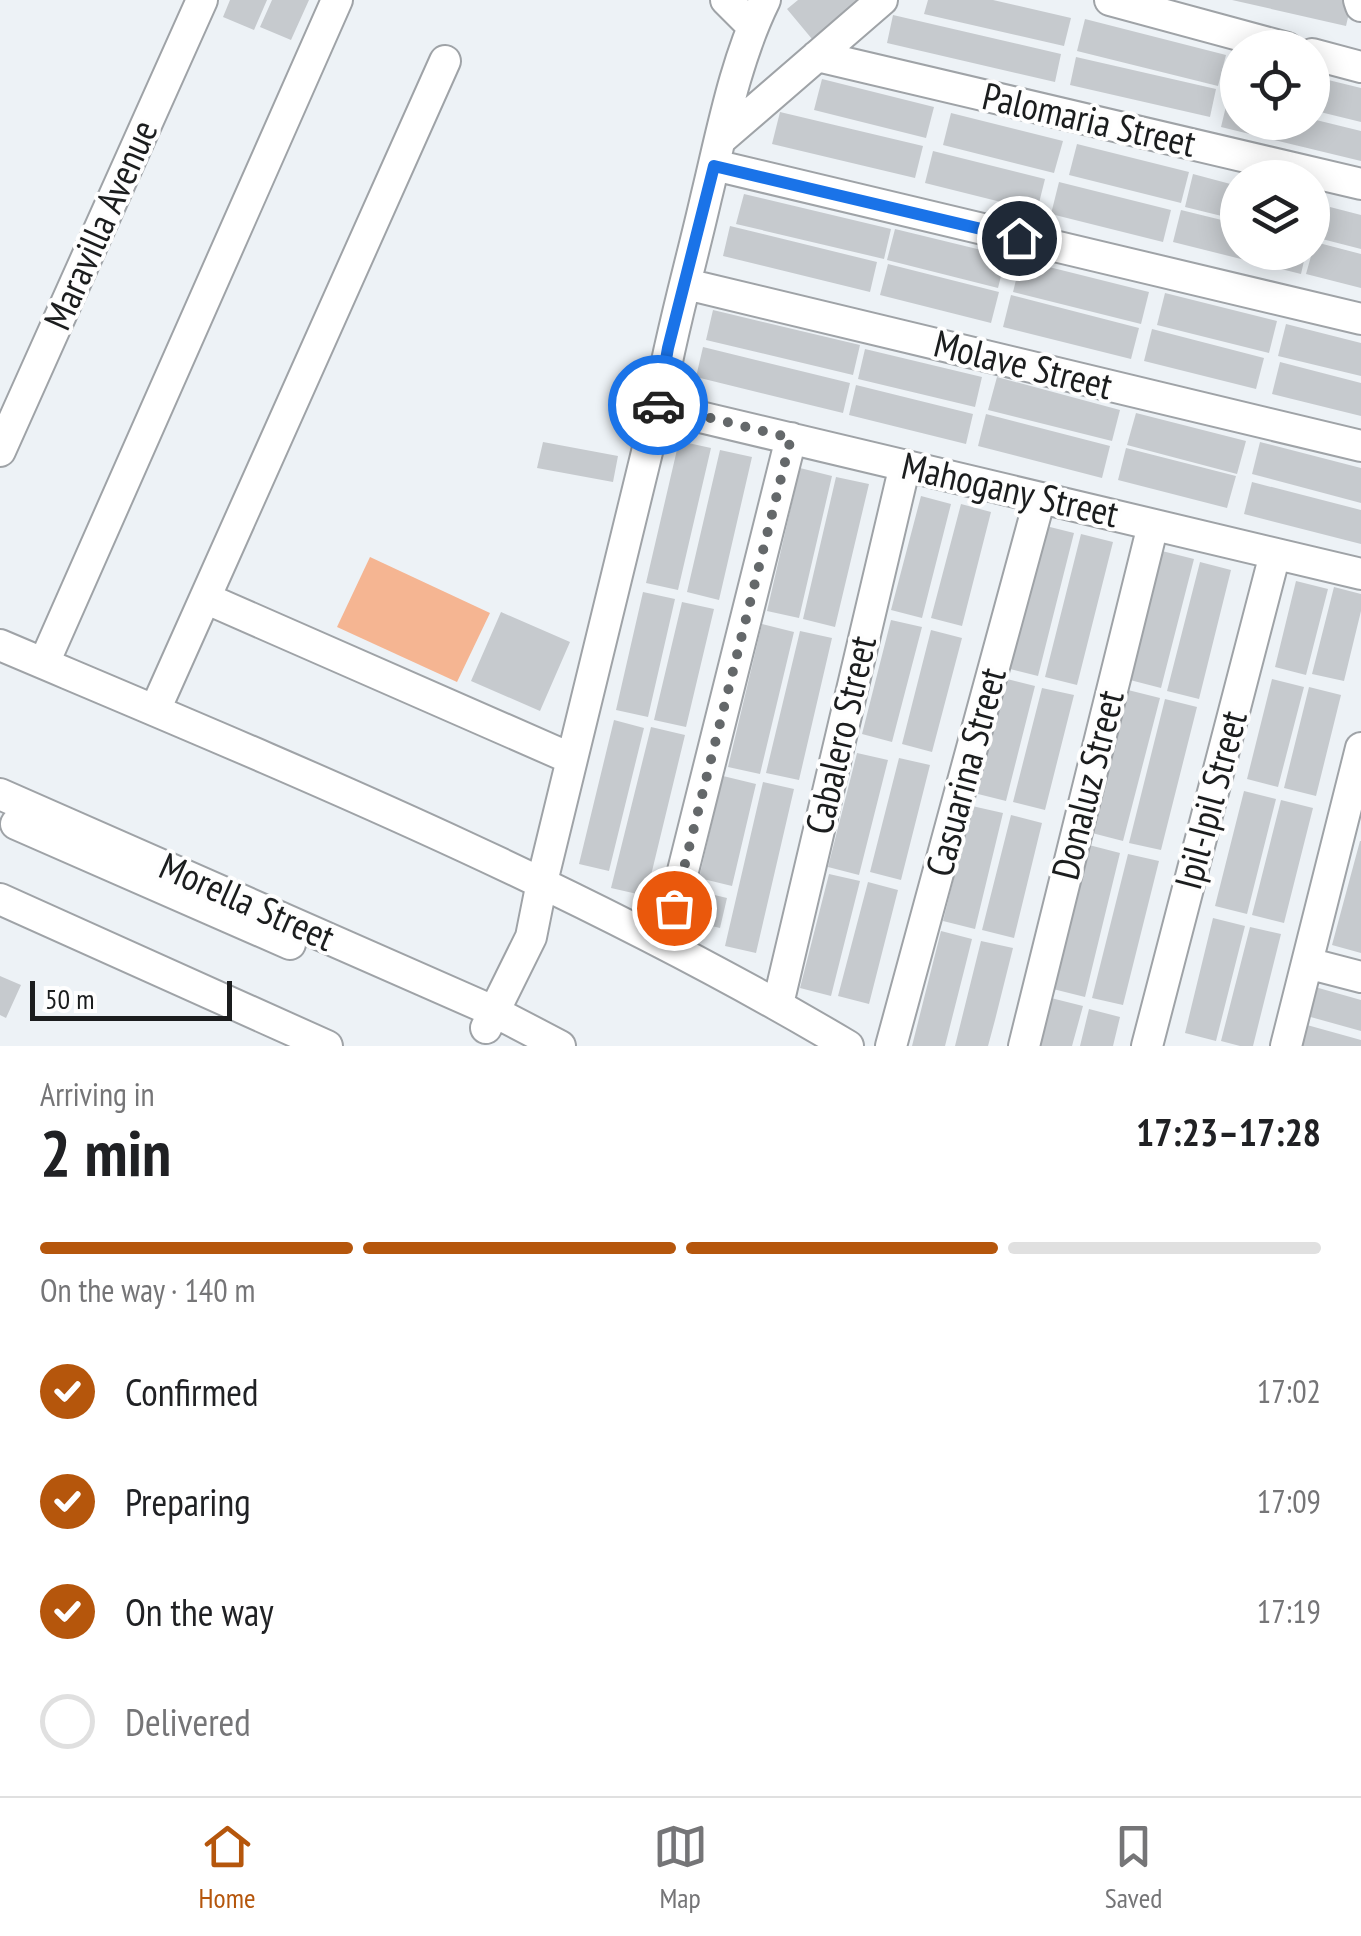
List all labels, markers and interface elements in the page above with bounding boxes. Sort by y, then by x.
map controls [1220,30,1330,270]
button: locate [1220,30,1330,140]
street label: Palomaria Street [978,70,1201,167]
street label: Maravilla Avenue [32,112,168,337]
button: layers [1220,160,1330,270]
pin [977,196,1062,281]
icon: home [992,211,1047,266]
street label: Molave Street [929,318,1118,409]
courier [608,355,708,455]
icon: car [631,378,686,433]
street label: Mahogany Street [897,440,1124,537]
street label: Cabalero Street [793,630,886,839]
street label: Casuarina Street [913,661,1016,881]
street label: Donaluz Street [1039,685,1134,884]
street label: Ipil-Ipil Street [1162,704,1257,894]
street label: Morella Street [153,840,343,961]
pin [632,866,717,951]
icon: bag [647,881,702,936]
scale bar [30,976,232,1020]
text: 50 m [45,980,94,1017]
text: Arriving in [40,1073,155,1115]
text: 17:23–17:28 [1136,1107,1321,1156]
text: 2 min [40,1110,171,1194]
text: On the way · 140 m [40,1269,255,1311]
icon: check [40,1364,95,1419]
text: Confirmed [125,1367,258,1416]
text: 17:02 [1257,1370,1321,1412]
icon: check [40,1474,95,1529]
text: Preparing [125,1477,251,1526]
text: 17:09 [1257,1480,1321,1522]
icon: check [40,1584,95,1639]
text: On the way [125,1587,273,1636]
text: 17:19 [1257,1590,1321,1632]
text: Delivered [125,1697,251,1746]
tab: Home [199,1819,255,1916]
tab: Map [653,1819,708,1916]
tab: Saved [1105,1819,1162,1916]

